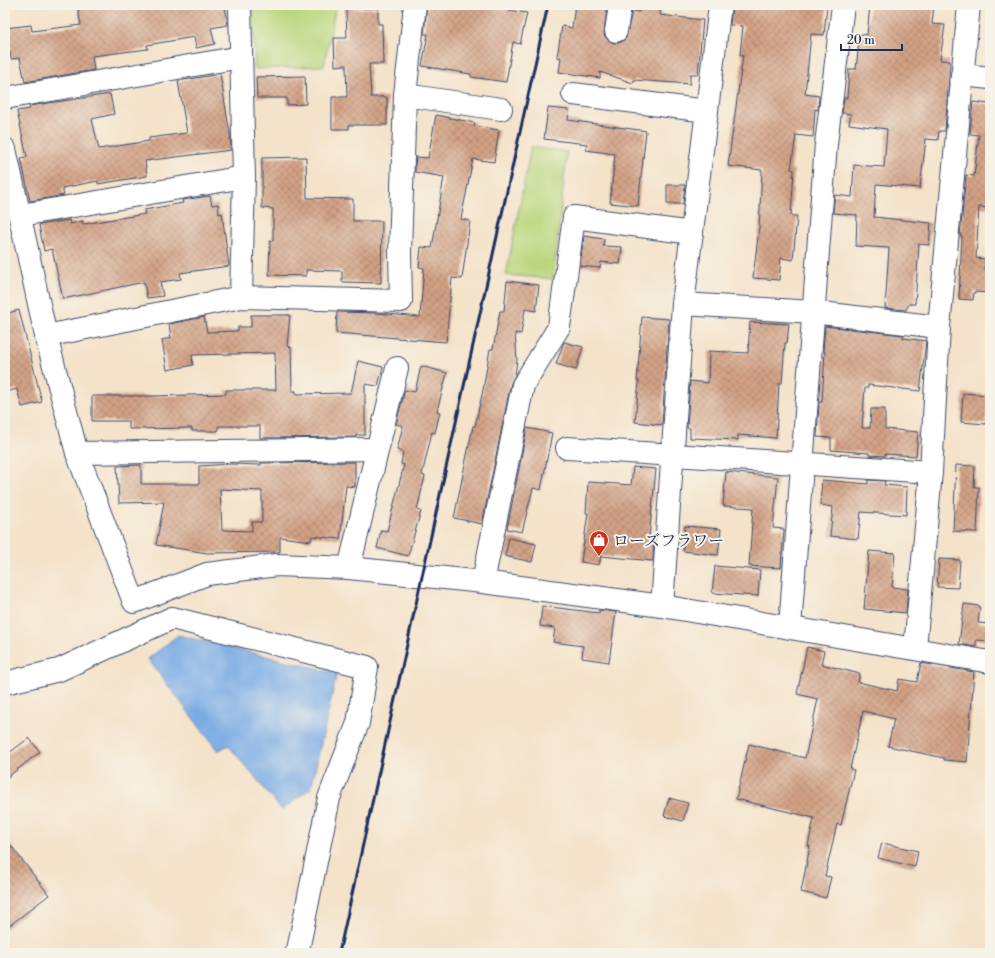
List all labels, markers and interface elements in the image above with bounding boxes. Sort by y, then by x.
scale bar [841,26,902,52]
text: 20 m [847,33,875,48]
shop icon: ローズフラワー [588,529,610,557]
place label: ローズフラワー [613,531,724,551]

